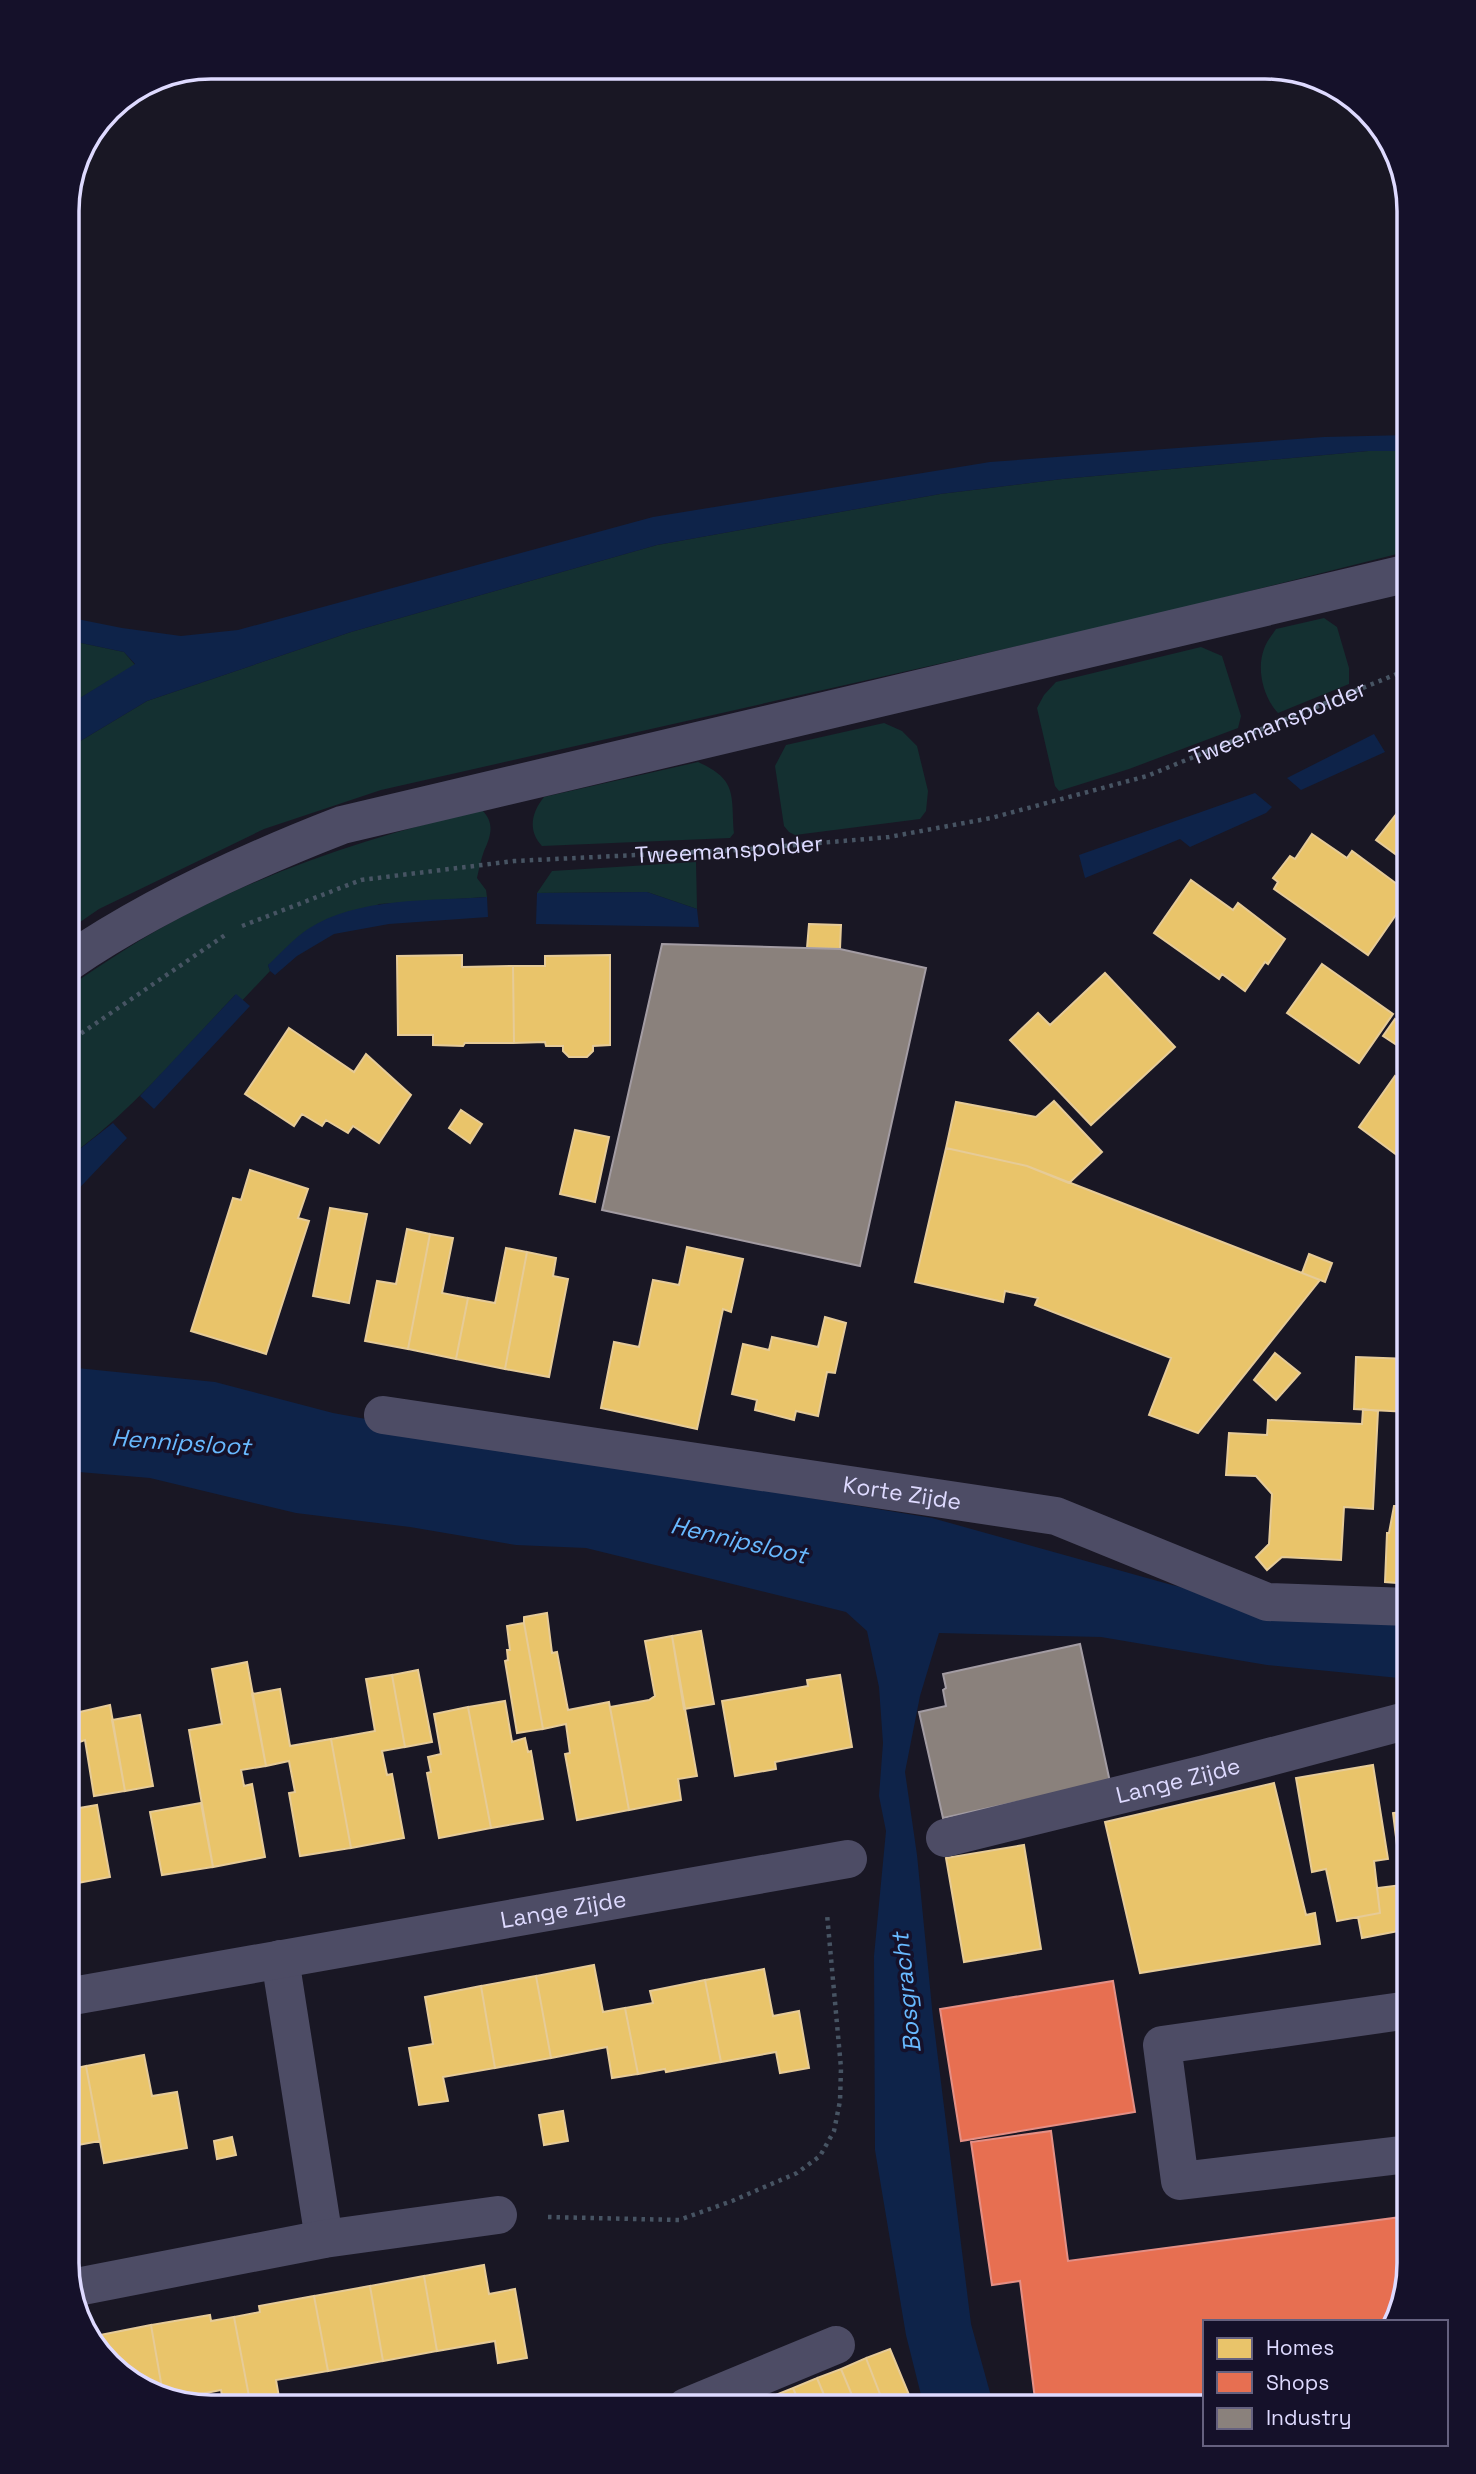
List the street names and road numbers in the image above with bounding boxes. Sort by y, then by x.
street label: Tweemanspolder [1185,673,1370,772]
street label: Tweemanspolder [634,828,824,870]
street label: Korte Zijde [841,1469,963,1517]
street label: Lange Zijde [1113,1750,1244,1810]
street label: Lange Zijde [498,1883,629,1935]

